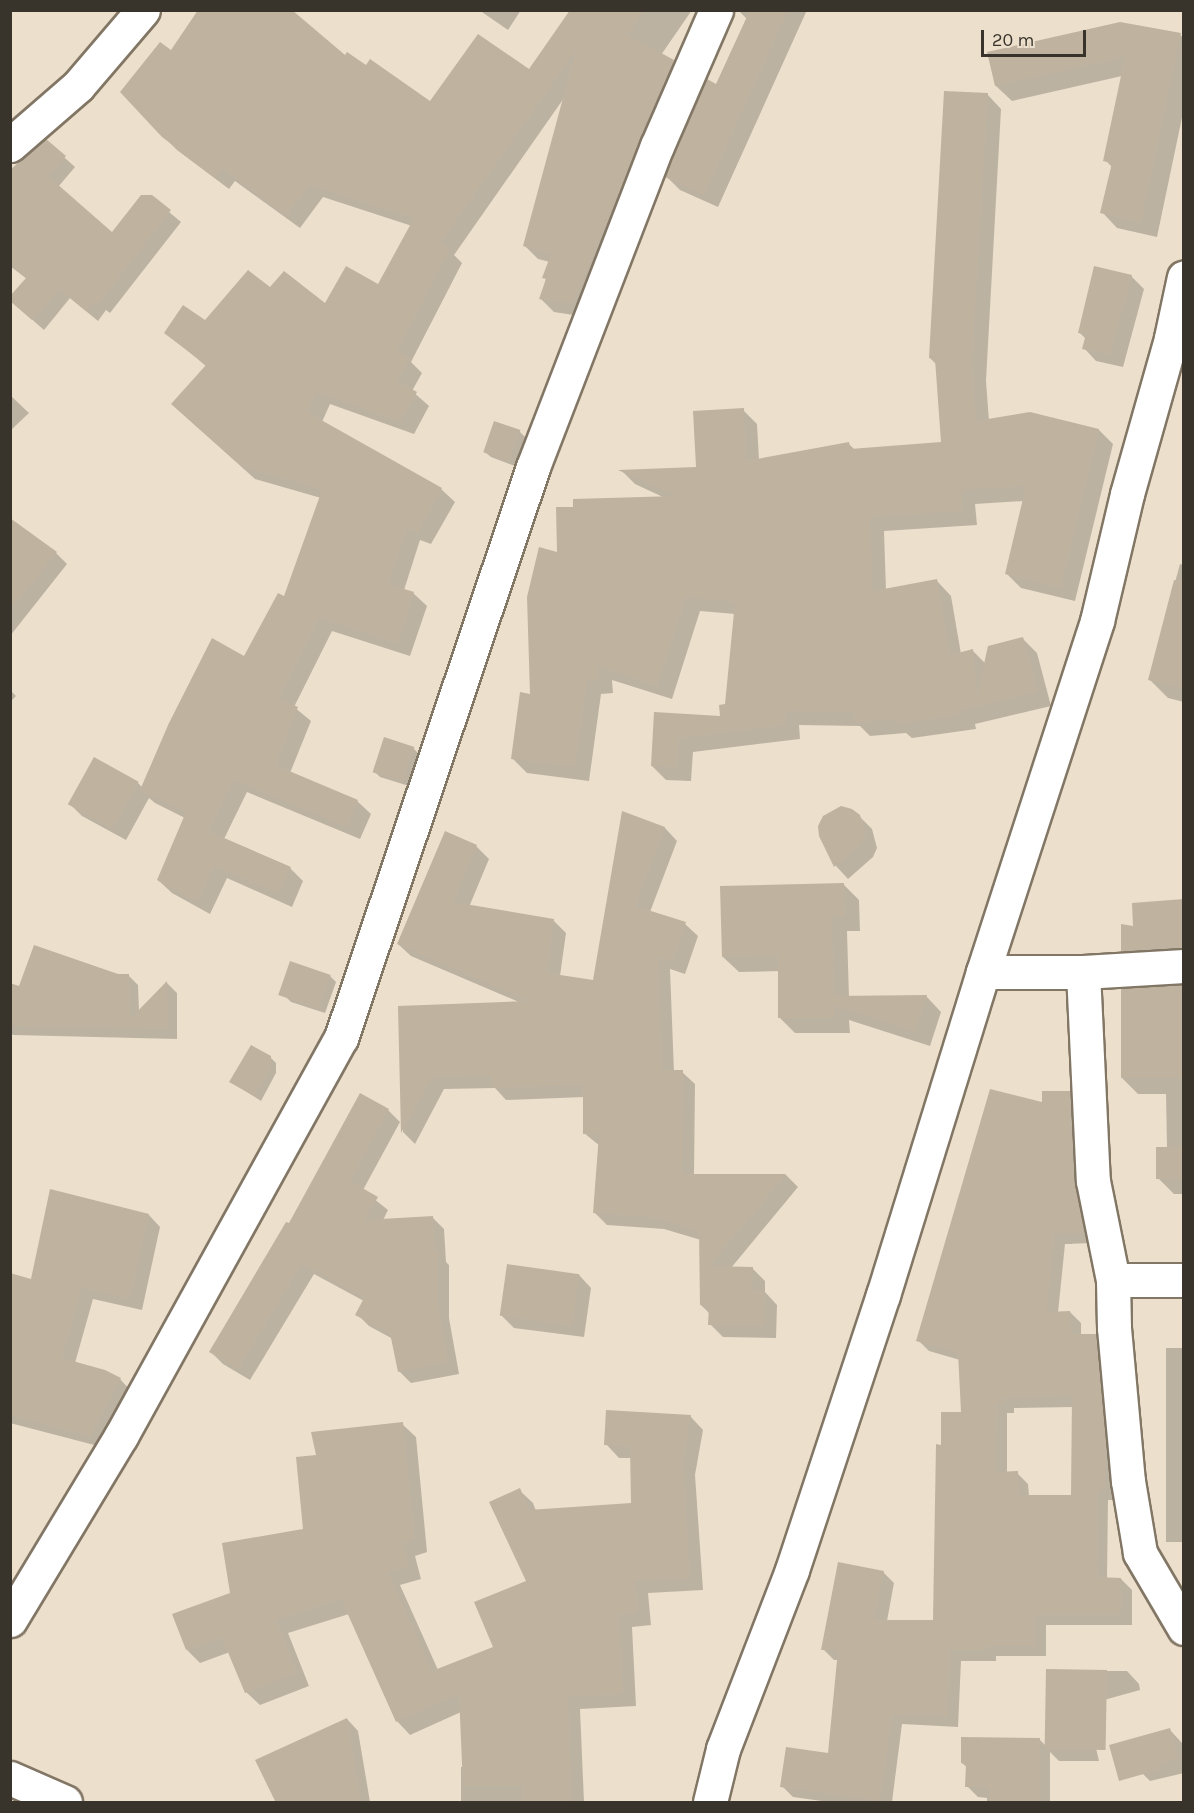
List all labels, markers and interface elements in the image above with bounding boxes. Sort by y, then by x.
scale bar [984,18,1089,56]
text: 20 m [992,29,1034,51]

